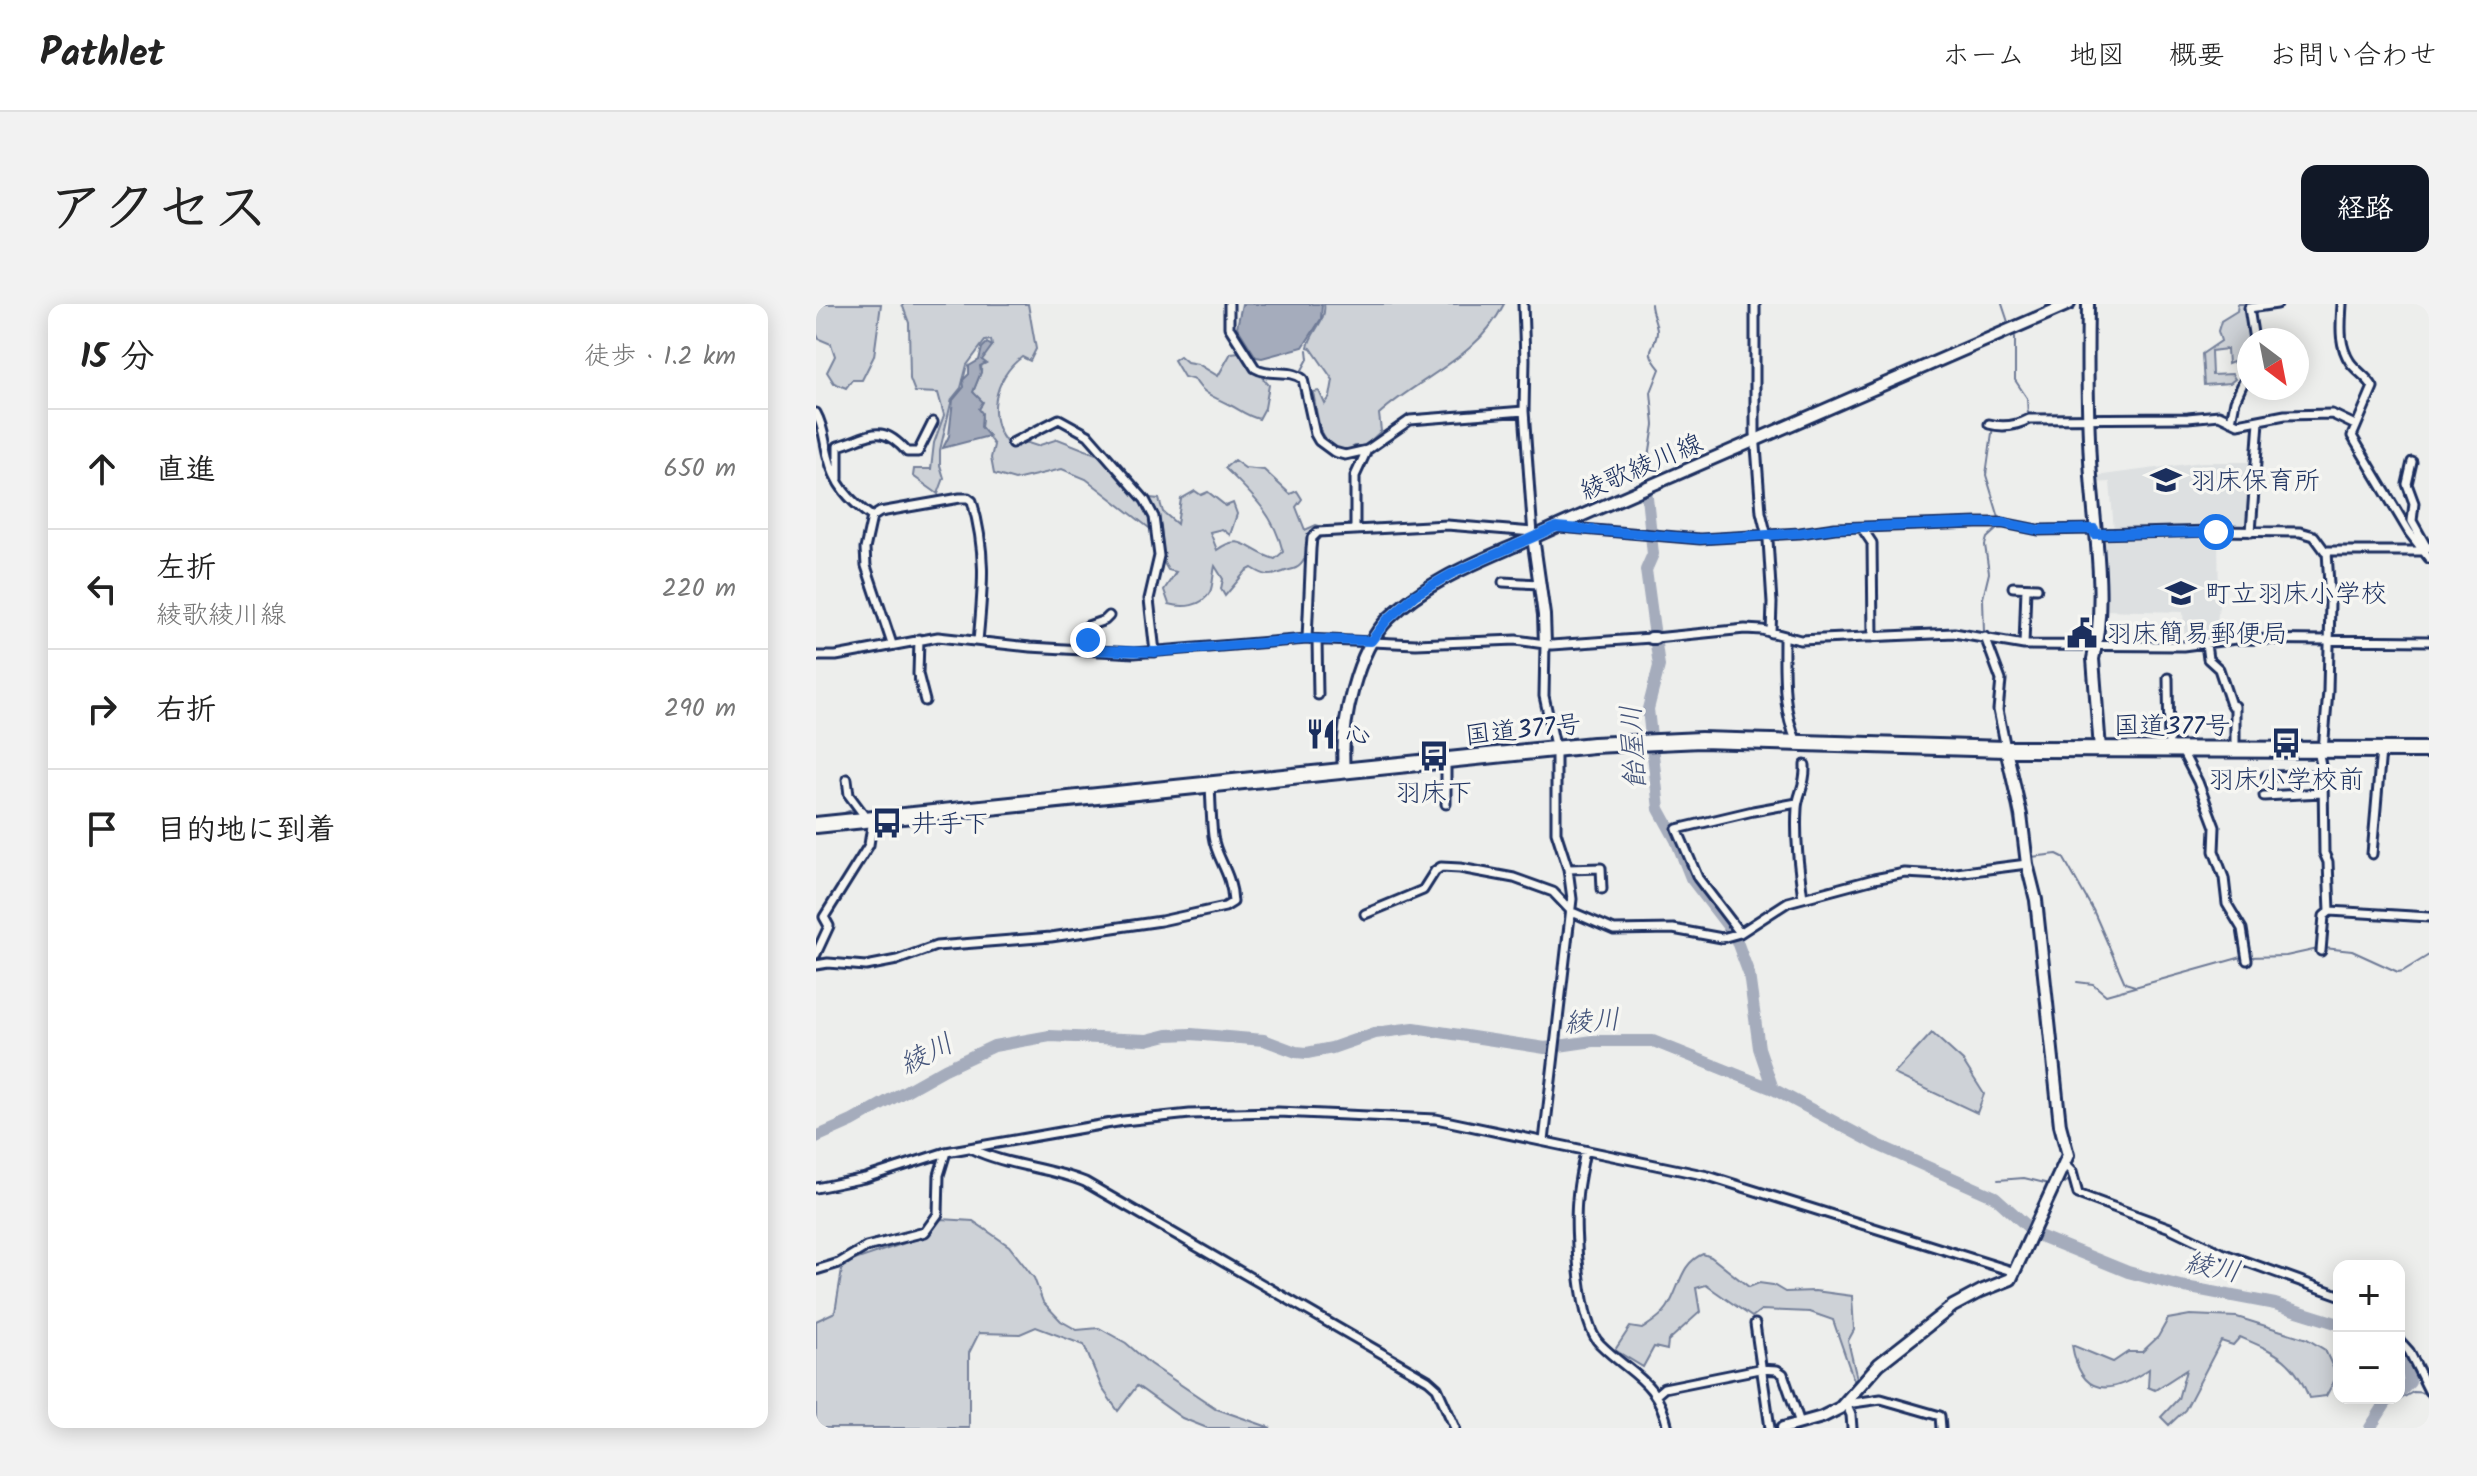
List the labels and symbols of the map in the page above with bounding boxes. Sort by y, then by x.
north arrow [2237,328,2309,400]
street label: 綾歌綾川線 [1574,423,1710,513]
place label: 羽床保育所 [2190,461,2320,503]
school or university icon: 羽床保育所 [2149,463,2183,497]
route start [2198,514,2234,550]
place label: 町立羽床小学校 [2205,574,2387,616]
school or university icon: 町立羽床小学校 [2164,576,2198,610]
place label: 羽床簡易郵便局 [2106,614,2288,656]
public building icon: 羽床簡易郵便局 [2065,616,2099,650]
route end [1070,622,1106,658]
street label: 国道377号 [1463,704,1583,758]
water label: 飴屋川 [1610,704,1659,790]
street label: 国道377号 [2114,706,2230,748]
place label: 心 [1345,715,1371,757]
restaurant icon: 心 [1304,717,1338,751]
bus stop icon: 羽床小学校前 [2269,726,2303,760]
bus stop icon: 羽床下 [1417,739,1451,773]
place label: 羽床小学校前 [2208,760,2364,802]
place label: 羽床下 [1395,773,1473,815]
place label: 井手下 [911,804,989,846]
bus stop icon: 井手下 [870,806,904,840]
water label: 綾川 [1563,998,1622,1047]
water label: 綾川 [892,1022,962,1088]
water label: 綾川 [2180,1241,2245,1296]

